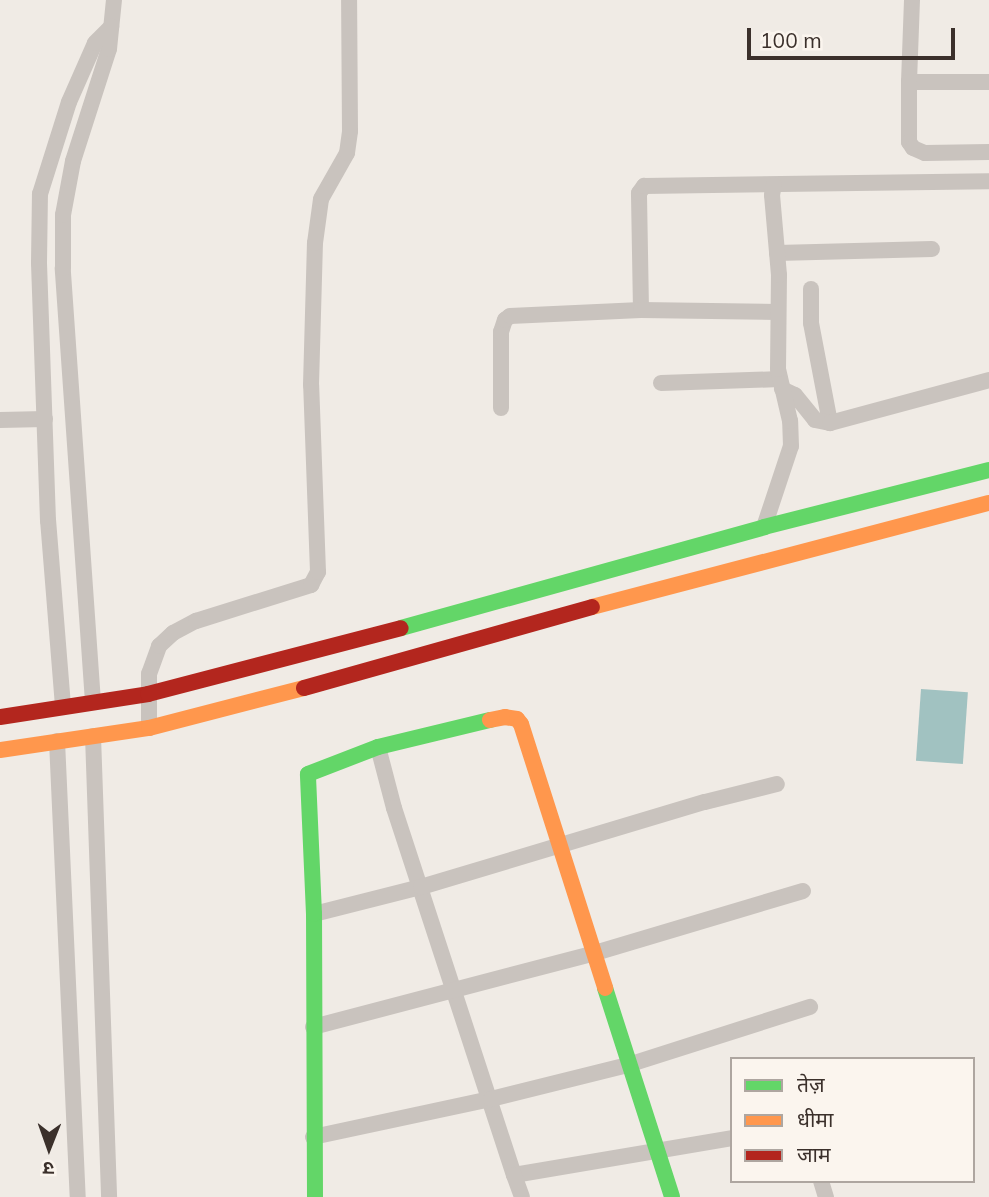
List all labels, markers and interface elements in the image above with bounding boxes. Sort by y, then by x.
scale bar [751,14,959,58]
text: 100 m [760,27,822,53]
legend [730,1057,975,1183]
text: तेज़ [797,1071,825,1097]
text: धीमा [797,1106,833,1132]
north arrow [14,1113,84,1183]
text: जाम [797,1141,831,1167]
text: उ [43,1157,54,1181]

